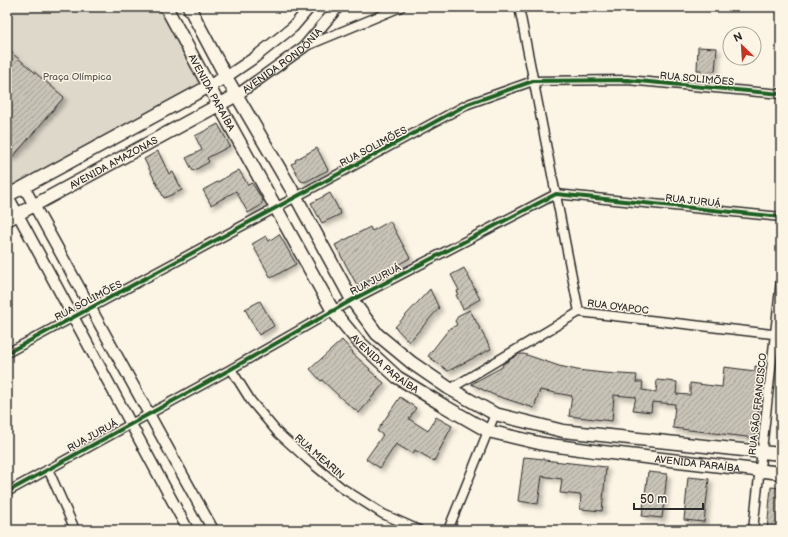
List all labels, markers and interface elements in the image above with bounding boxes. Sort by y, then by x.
street label: AVENIDA RONDÔNIA [240,25,325,96]
north arrow [722,26,762,66]
text: N [731,30,744,45]
street label: AVENIDA PARAÍBA [186,52,238,134]
street label: RUA SOLIMÕES [659,70,735,88]
park label: Praça Olímpica [43,71,112,83]
street label: RUA SOLIMÕES [338,124,409,170]
street label: AVENIDA AMAZONAS [68,134,160,192]
street label: RUA JURUÁ [665,192,722,210]
street label: RUA JURUÁ [348,261,404,298]
street label: RUA SOLIMÕES [53,278,124,324]
street label: RUA OYAPOC [586,297,649,317]
street label: AVENIDA PARAÍBA [348,332,422,396]
street label: RUA SÃO FRANCISCO [747,352,769,456]
street label: RUA JURUÁ [65,417,120,455]
street label: RUA MEARIN [292,432,347,482]
street label: AVENIDA PARAÍBA [654,453,741,475]
scale bar [634,485,703,511]
text: 50 m [640,492,667,507]

